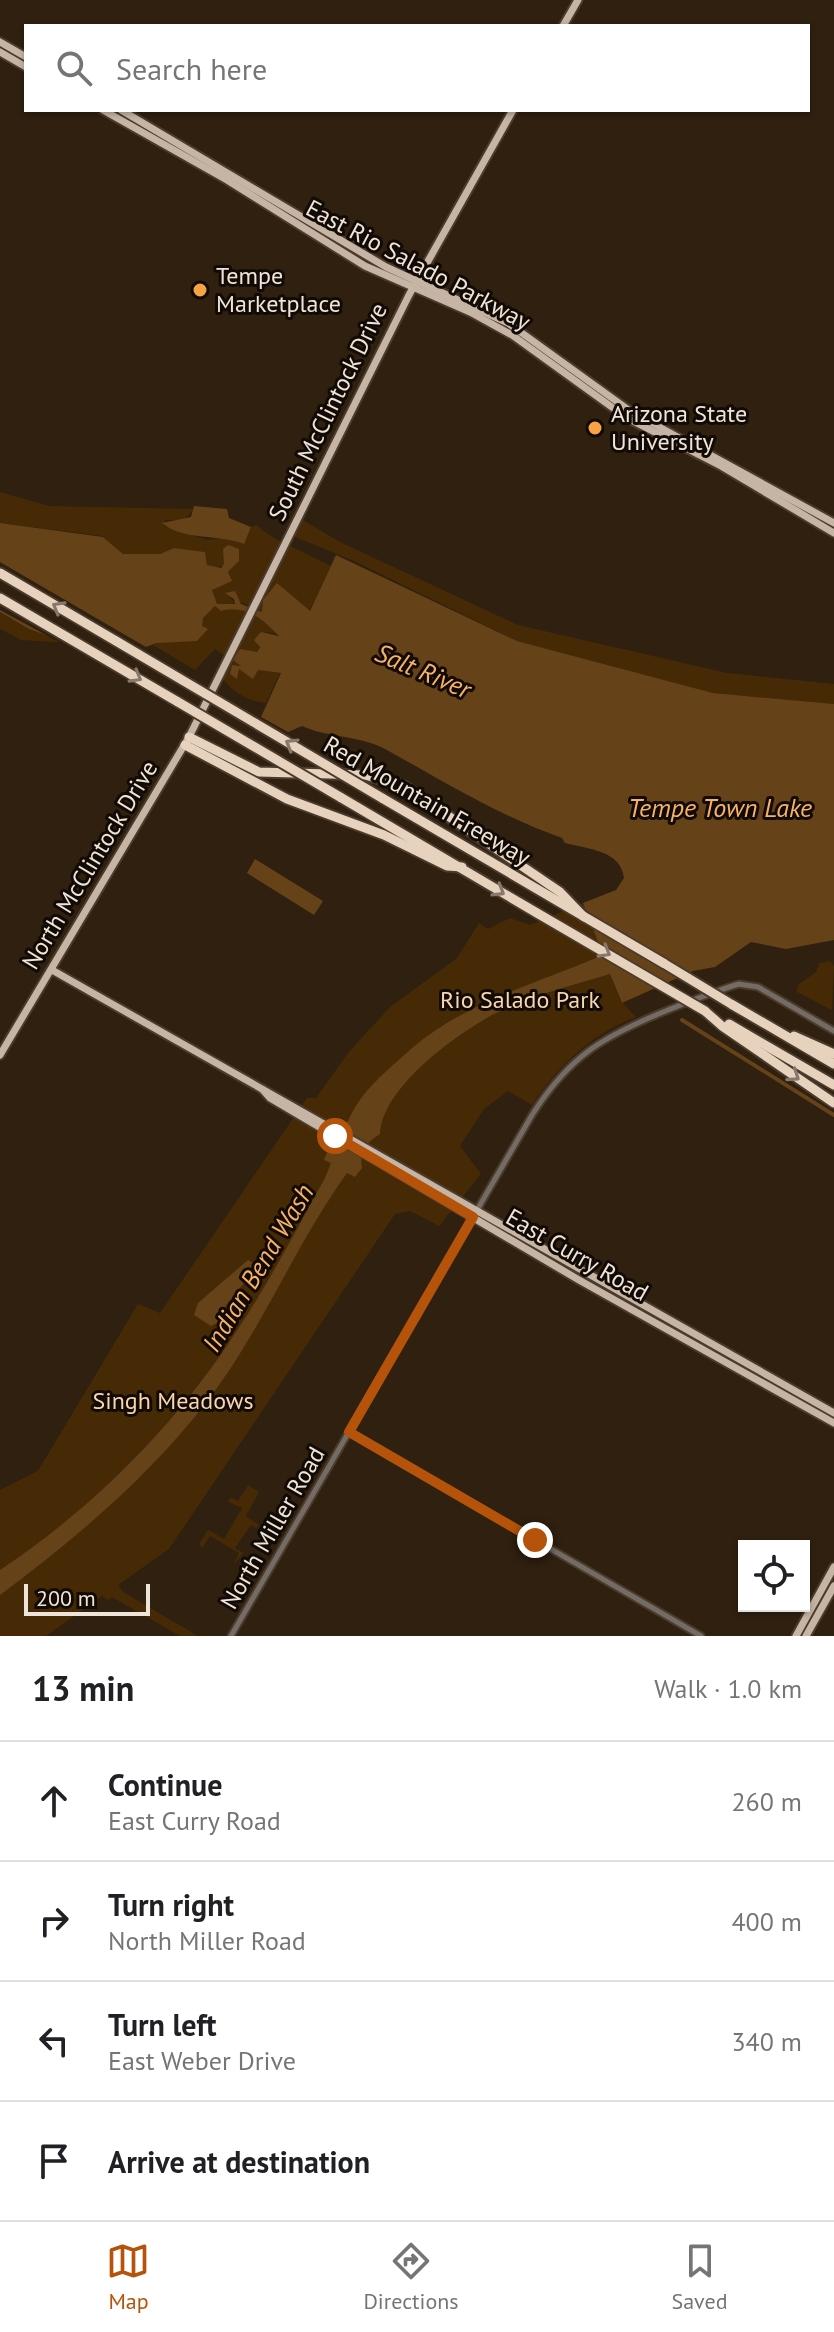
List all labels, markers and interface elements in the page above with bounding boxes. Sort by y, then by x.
search box [24,24,810,112]
icon: search [52,46,96,90]
text: Search here [116,49,267,88]
street label: East Rio Salado Parkway [301,192,536,337]
place label: Tempe Marketplace [216,260,341,319]
marker: Tempe Marketplace [191,281,209,299]
street label: South McClintock Drive [261,298,394,526]
place label: Arizona State University [611,398,747,457]
marker: Arizona State University [586,419,604,437]
one-way arrow [52,601,67,617]
water label: Salt River [370,636,477,706]
one-way arrow [127,667,141,683]
street label: Red Mountain Freeway [318,729,536,872]
one-way arrow [285,738,300,754]
street label: North McClintock Drive [15,755,164,975]
water label: Tempe Town Lake [628,791,812,824]
one-way arrow [490,881,505,896]
one-way arrow [596,942,611,958]
park label: Rio Salado Park [440,984,600,1015]
one-way arrow [786,1067,800,1082]
route start [317,1118,353,1154]
water label: Indian Bend Wash [194,1178,321,1358]
street label: East Curry Road [500,1201,654,1308]
park label: Singh Meadows [92,1385,254,1416]
street label: North Miller Road [213,1441,332,1615]
route end [517,1522,553,1558]
map controls [738,1540,810,1612]
button: locate [738,1540,810,1612]
scale bar [24,1580,150,1616]
text: 200 m [36,1584,96,1612]
text: 13 min [32,1666,134,1710]
text: Walk · 1.0 km [654,1672,802,1705]
text: Continue [108,1765,222,1804]
icon: ahead [32,1779,76,1823]
text: 260 m [731,1785,802,1818]
text: East Curry Road [108,1804,281,1837]
text: Turn right [108,1885,234,1924]
icon: right [32,1899,76,1943]
text: 400 m [731,1905,802,1938]
text: North Miller Road [108,1924,306,1957]
text: Turn left [108,2005,216,2044]
icon: left [32,2019,76,2063]
text: 340 m [731,2025,802,2058]
text: East Weber Drive [108,2044,296,2077]
icon: arrive [32,2139,76,2183]
text: Arrive at destination [108,2142,370,2181]
tab: Map [106,2239,150,2315]
tab: Directions [363,2239,459,2315]
tab: Saved [672,2239,727,2315]

